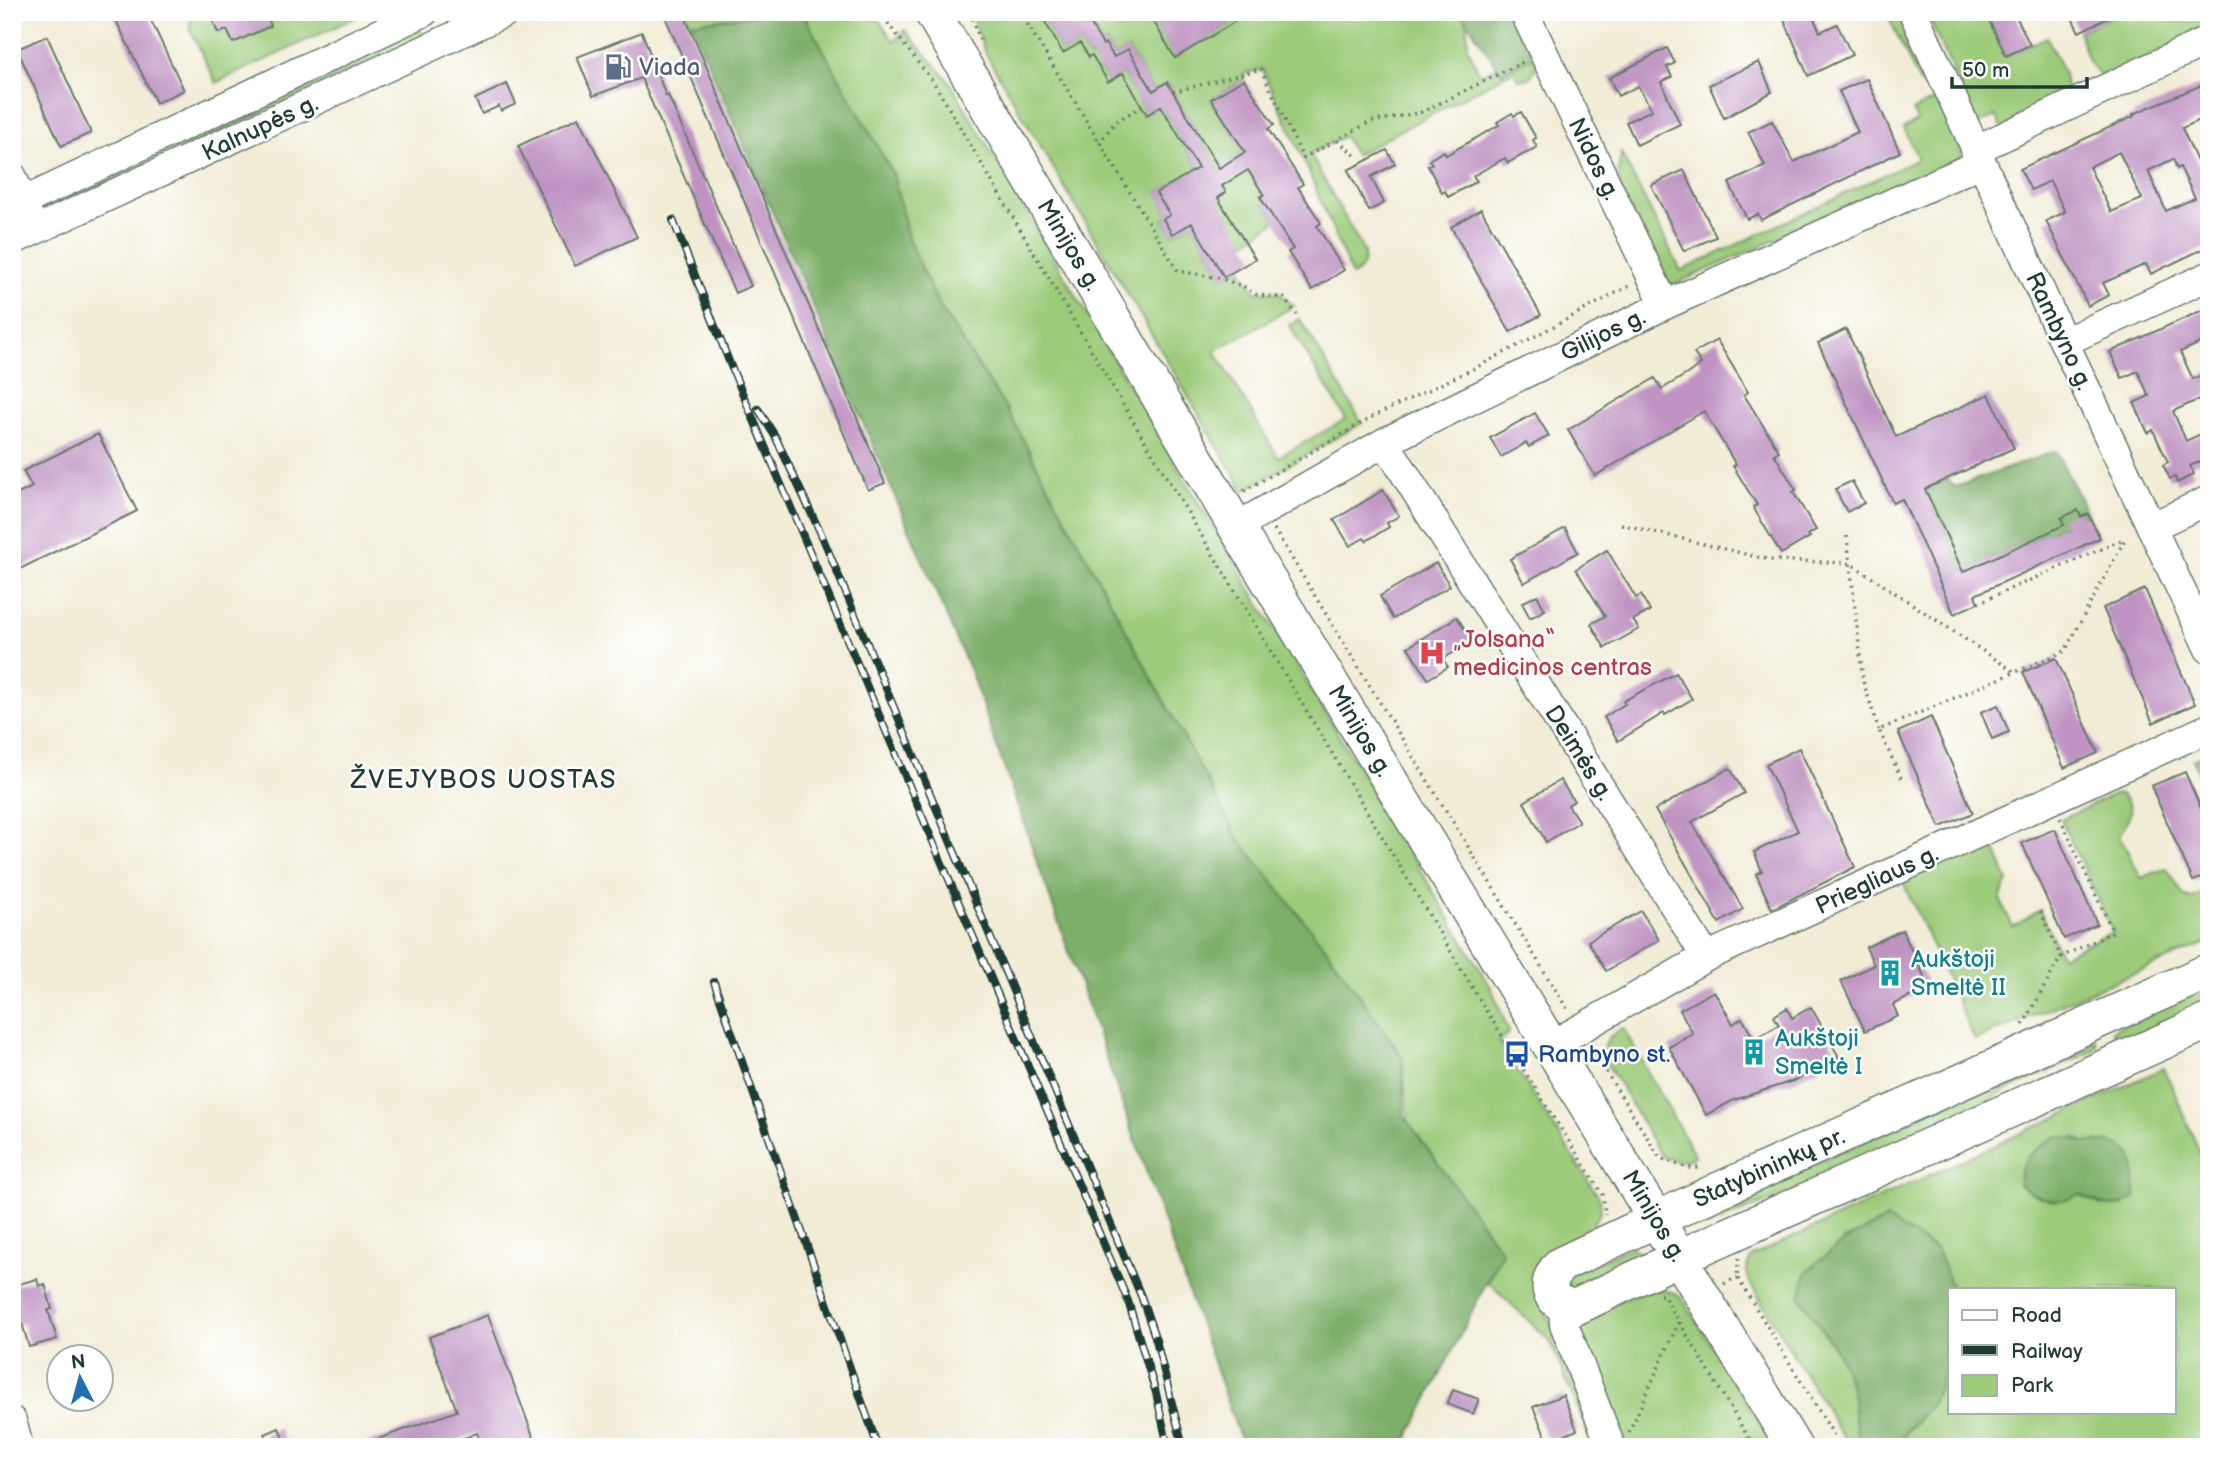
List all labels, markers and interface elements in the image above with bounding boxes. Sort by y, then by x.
scale bar [1952,46,2086,90]
fuel station icon: Viada [603,52,633,82]
place label: Viada [639,53,700,82]
text: 50 m [1962,58,2009,83]
street label: Kalnupės g. [197,89,323,167]
street label: Nidos g. [1562,113,1626,205]
street label: Minijos g. [1030,194,1108,296]
street label: Rambyno g. [2019,267,2099,395]
street label: Gilijos g. [1556,302,1650,368]
place label: „Jolsana“ medicinos centras [1453,625,1652,682]
hospital icon: „Jolsana“ medicinos centras [1417,638,1447,668]
street label: Minijos g. [1321,680,1399,782]
street label: Deimės g. [1538,700,1620,806]
district label: ŽVEJYBOS UOSTAS [349,763,618,796]
street label: Priegliaus g. [1811,839,1943,921]
place label: Aukštoji Smeltė II [1911,945,2006,1002]
building icon: Aukštoji Smeltė II [1875,958,1905,988]
place label: Aukštoji Smeltė I [1775,1024,1862,1081]
building icon: Aukštoji Smeltė I [1739,1037,1769,1067]
bus stop icon: Rambyno st. [1502,1039,1532,1069]
place label: Rambyno st. [1538,1040,1670,1069]
street label: Statybininkų pr. [1689,1122,1849,1214]
street label: Minijos g. [1615,1165,1693,1267]
legend [1948,1288,2176,1414]
text: Road [2011,1303,2062,1328]
text: Railway [2011,1339,2083,1364]
north arrow [46,1344,116,1414]
text: N [70,1350,87,1375]
text: Park [2011,1373,2054,1398]

